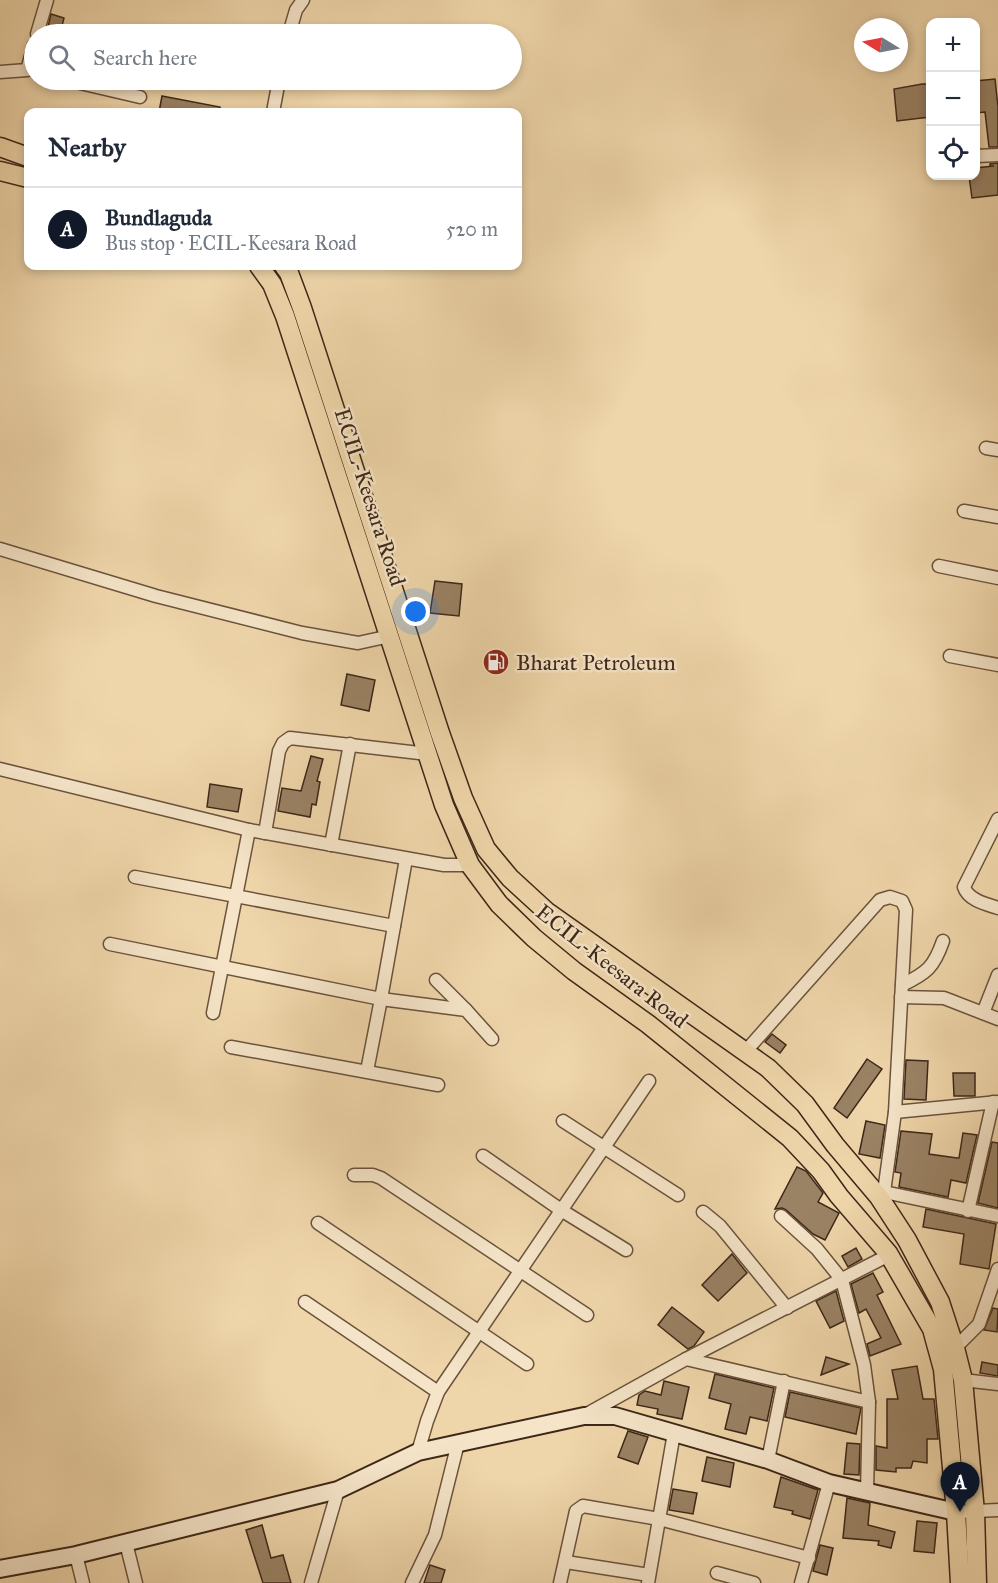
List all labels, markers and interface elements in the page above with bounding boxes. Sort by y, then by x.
north arrow [854,18,908,72]
map controls [926,18,980,180]
button: + [926,18,980,72]
search box [24,24,522,90]
icon: search [45,41,78,74]
text: Search here [93,44,197,71]
button: − [926,72,980,126]
button: locate [926,126,980,180]
text: Nearby [48,131,126,163]
text: Bundlaguda [105,204,212,231]
text: A [61,217,74,241]
text: 520 m [446,217,498,241]
text: Bus stop · ECIL-Keesara Road [105,231,357,255]
street label: ECIL-Keesara Road [328,405,412,589]
your location [401,597,430,626]
fuel station icon: Bharat Petroleum [481,647,511,677]
place label: Bharat Petroleum [516,649,676,676]
street label: ECIL-Keesara Road [531,898,693,1034]
pin: A [940,1462,980,1512]

